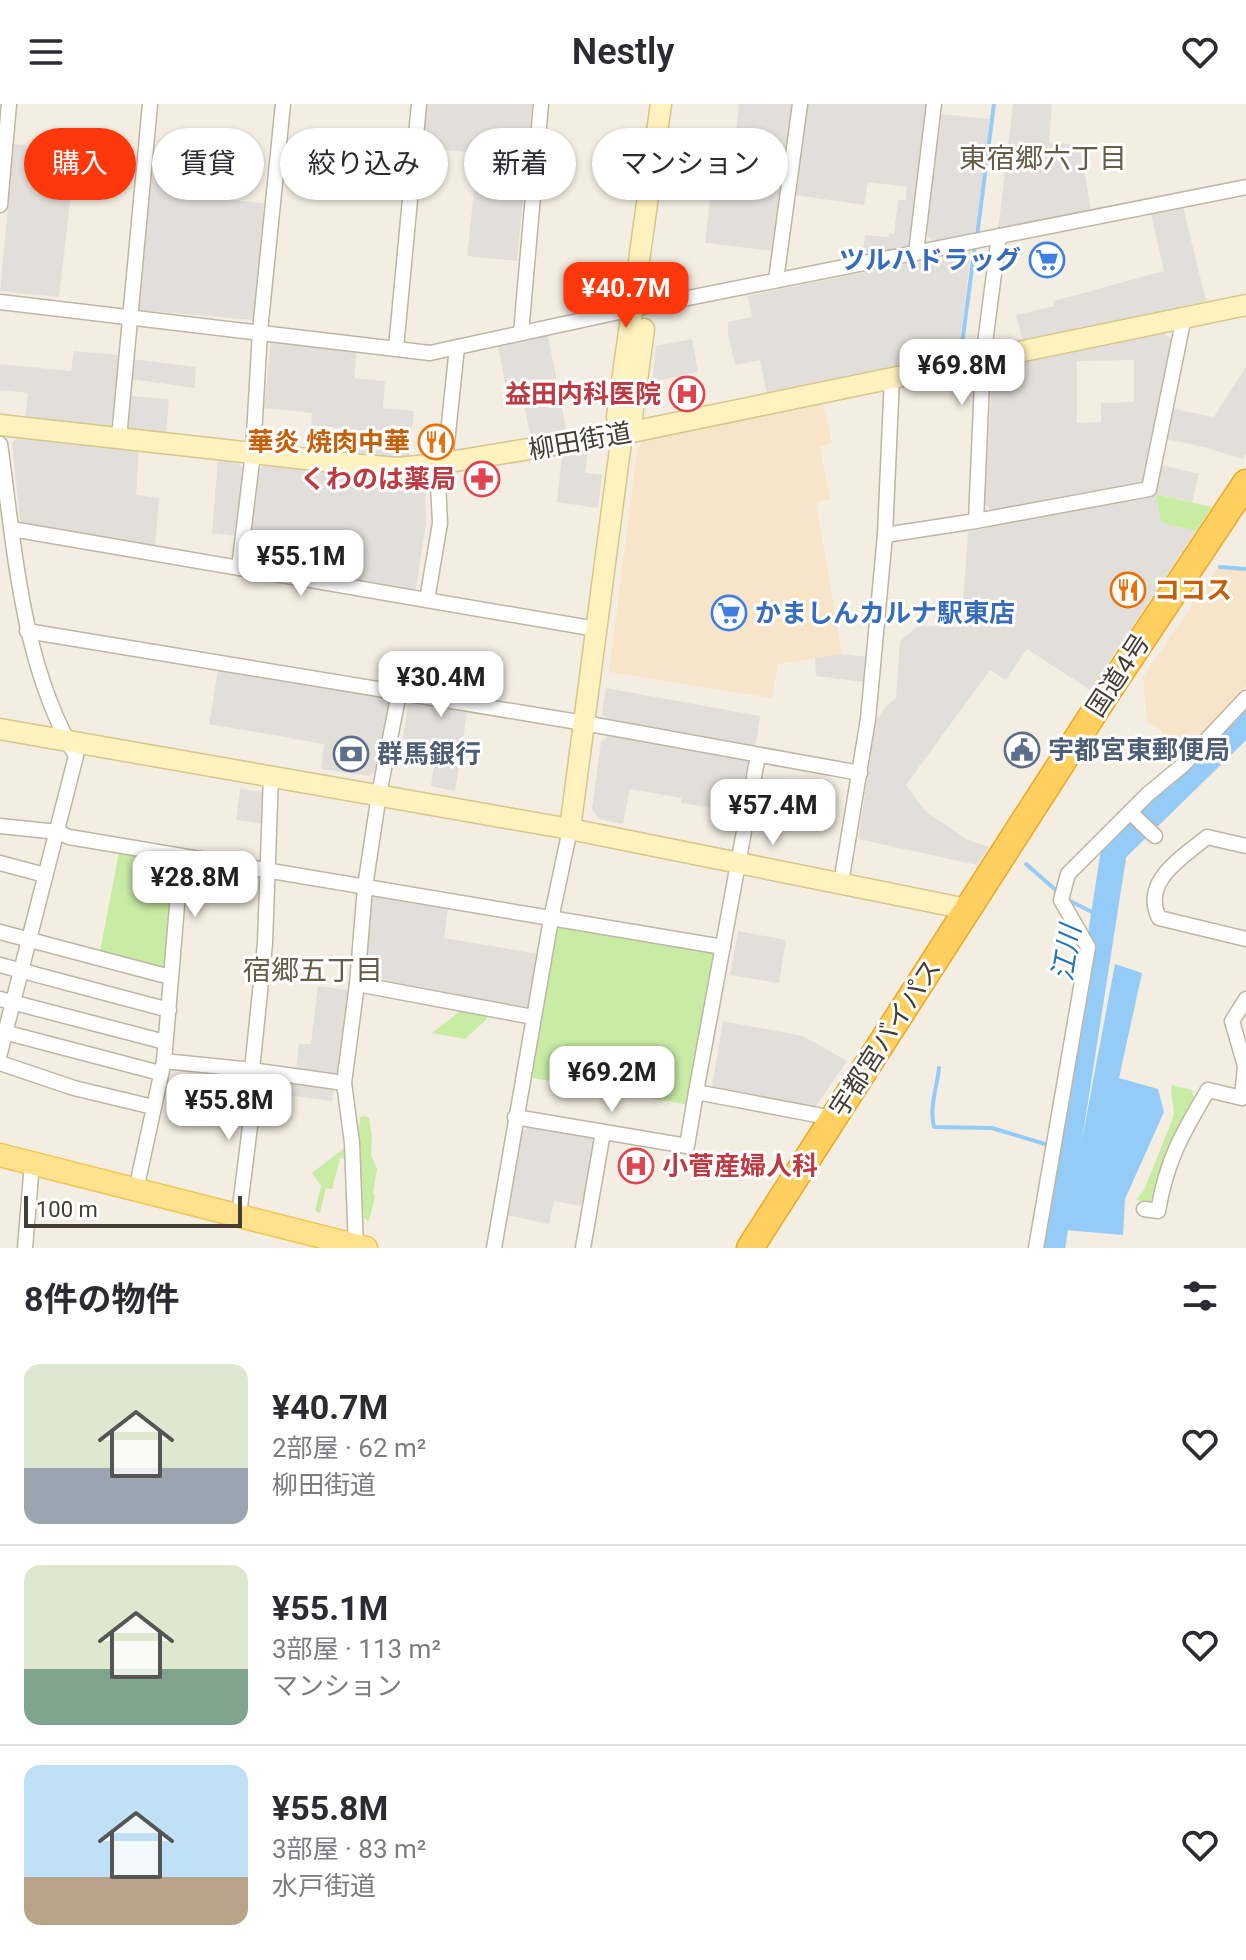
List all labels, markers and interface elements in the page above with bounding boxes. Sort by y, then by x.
icon: menu [24,30,68,74]
icon: heart [1178,30,1222,74]
text: Nestly [572,31,674,73]
chip: 購入 [24,128,136,200]
chip: 賃貸 [152,128,264,200]
chip: 絞り込み [280,128,448,200]
chip: 新着 [464,128,576,200]
chip: マンション [592,128,788,200]
district label: 東宿郷六丁目 [959,142,1127,175]
supermarket icon: ツルハドラッグ [1028,241,1066,279]
place label: ツルハドラッグ [839,245,1021,275]
pin: ¥40.7M [561,262,691,330]
text: ¥40.7M [582,273,671,303]
pin: ¥69.8M [897,339,1027,407]
text: ¥69.8M [918,350,1007,380]
hospital icon: 益田内科医院 [668,375,706,413]
place label: 益田内科医院 [505,379,661,409]
street label: 柳田街道 [526,417,634,465]
restaurant icon: 華炎 焼肉中華 [417,423,455,461]
place label: 華炎 焼肉中華 [248,427,410,457]
pharmacy icon: くわのは薬局 [463,460,501,498]
place label: くわのは薬局 [300,464,456,494]
pin: ¥55.1M [236,530,366,598]
text: ¥55.1M [257,541,346,571]
restaurant icon: ココス [1109,571,1147,609]
place label: ココス [1154,575,1232,605]
supermarket icon: かましんカルナ駅東店 [710,594,748,632]
place label: かましんカルナ駅東店 [755,598,1015,628]
street label: 国道4号 [1080,628,1156,722]
pin: ¥30.4M [376,651,506,719]
text: ¥30.4M [397,662,486,692]
public building icon: 宇都宮東郵便局 [1003,731,1041,769]
bank icon: 群馬銀行 [332,735,370,773]
place label: 宇都宮東郵便局 [1048,735,1230,765]
place label: 群馬銀行 [377,739,481,769]
pin: ¥57.4M [708,779,838,847]
text: ¥57.4M [729,790,818,820]
pin: ¥28.8M [130,851,260,919]
text: ¥28.8M [151,862,240,892]
water label: 江川 [1046,920,1088,983]
district label: 宿郷五丁目 [243,954,383,987]
street label: 宇都宮バイパス [823,954,947,1122]
pin: ¥69.2M [547,1046,677,1114]
text: ¥69.2M [568,1057,657,1087]
pin: ¥55.8M [164,1074,294,1142]
text: ¥55.8M [185,1085,274,1115]
hospital icon: 小菅産婦人科 [617,1147,655,1185]
place label: 小菅産婦人科 [662,1151,818,1181]
scale bar [24,1192,242,1228]
text: 100 m [36,1197,98,1222]
icon: filters [1178,1274,1222,1318]
text: 8件の物件 [24,1279,180,1319]
text: ¥40.7M [272,1387,388,1427]
icon: home [88,1396,184,1492]
icon: heart [1178,1422,1222,1466]
text: 2部屋 · 62 m² [272,1433,426,1463]
text: 柳田街道 [272,1470,376,1500]
text: ¥55.1M [272,1588,388,1628]
icon: home [88,1597,184,1693]
icon: heart [1178,1623,1222,1667]
text: 3部屋 · 113 m² [272,1634,441,1664]
text: マンション [272,1671,402,1701]
text: ¥55.8M [272,1788,388,1828]
icon: home [88,1797,184,1893]
icon: heart [1178,1823,1222,1867]
text: 3部屋 · 83 m² [272,1834,426,1864]
text: 水戸街道 [272,1871,376,1901]

